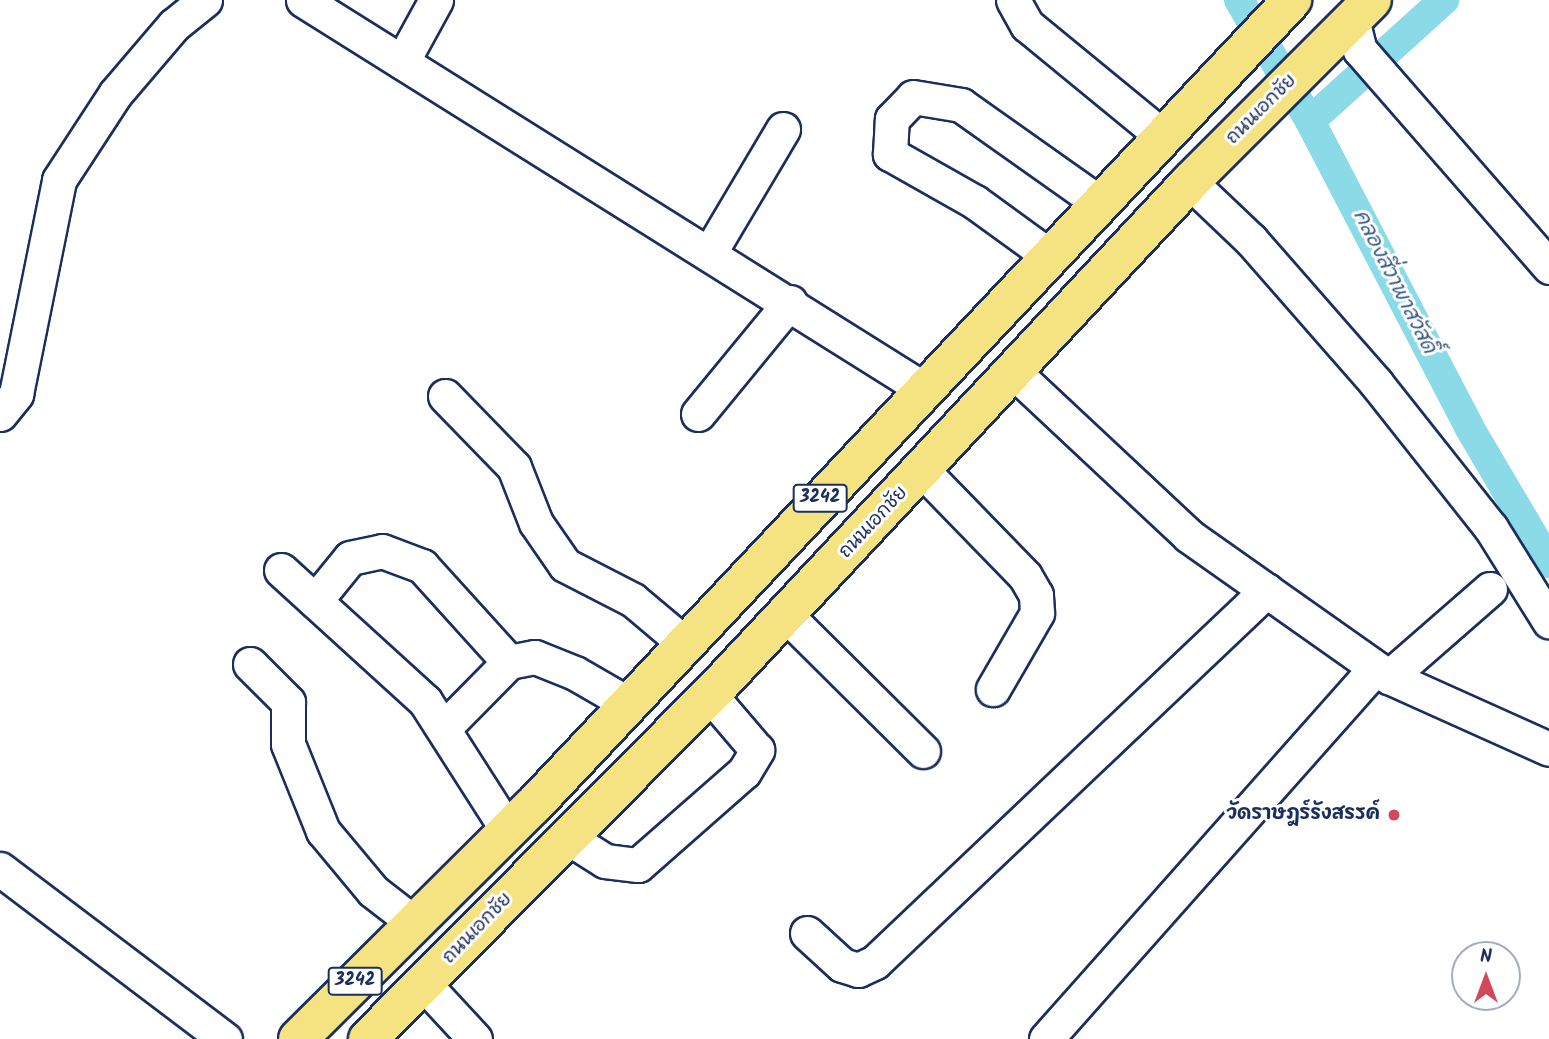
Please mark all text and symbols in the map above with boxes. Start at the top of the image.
street label: ถนนเอกชัย [1222,70,1302,150]
water label: คลองสี่วาพาสวัสดิ์ [1347,206,1441,358]
street label: ถนนเอกชัย [835,482,913,564]
road number: 3242 [792,484,848,512]
place label: วัดราษฎร์รังสรรค์ [1227,804,1380,826]
marker: วัดราษฎร์รังสรรค์ [1386,807,1402,823]
street label: ถนนเอกชัย [438,889,518,969]
north arrow [1451,941,1521,1011]
text: N [1480,942,1492,972]
road number: 3242 [327,966,383,996]

